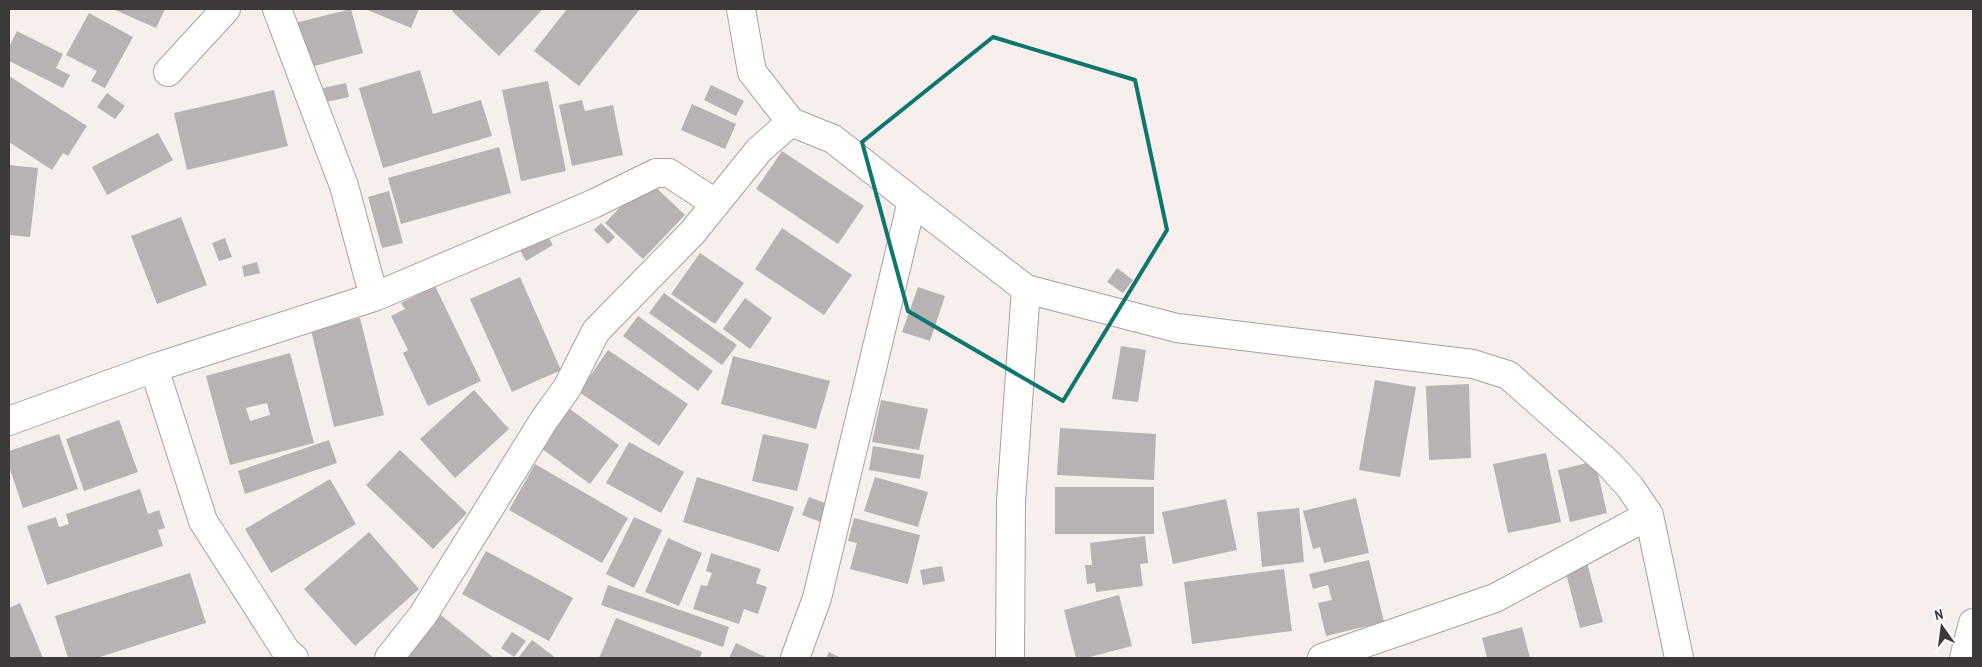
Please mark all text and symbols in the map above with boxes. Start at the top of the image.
north arrow [1917,602,1967,652]
text: N [1933,605,1945,624]

